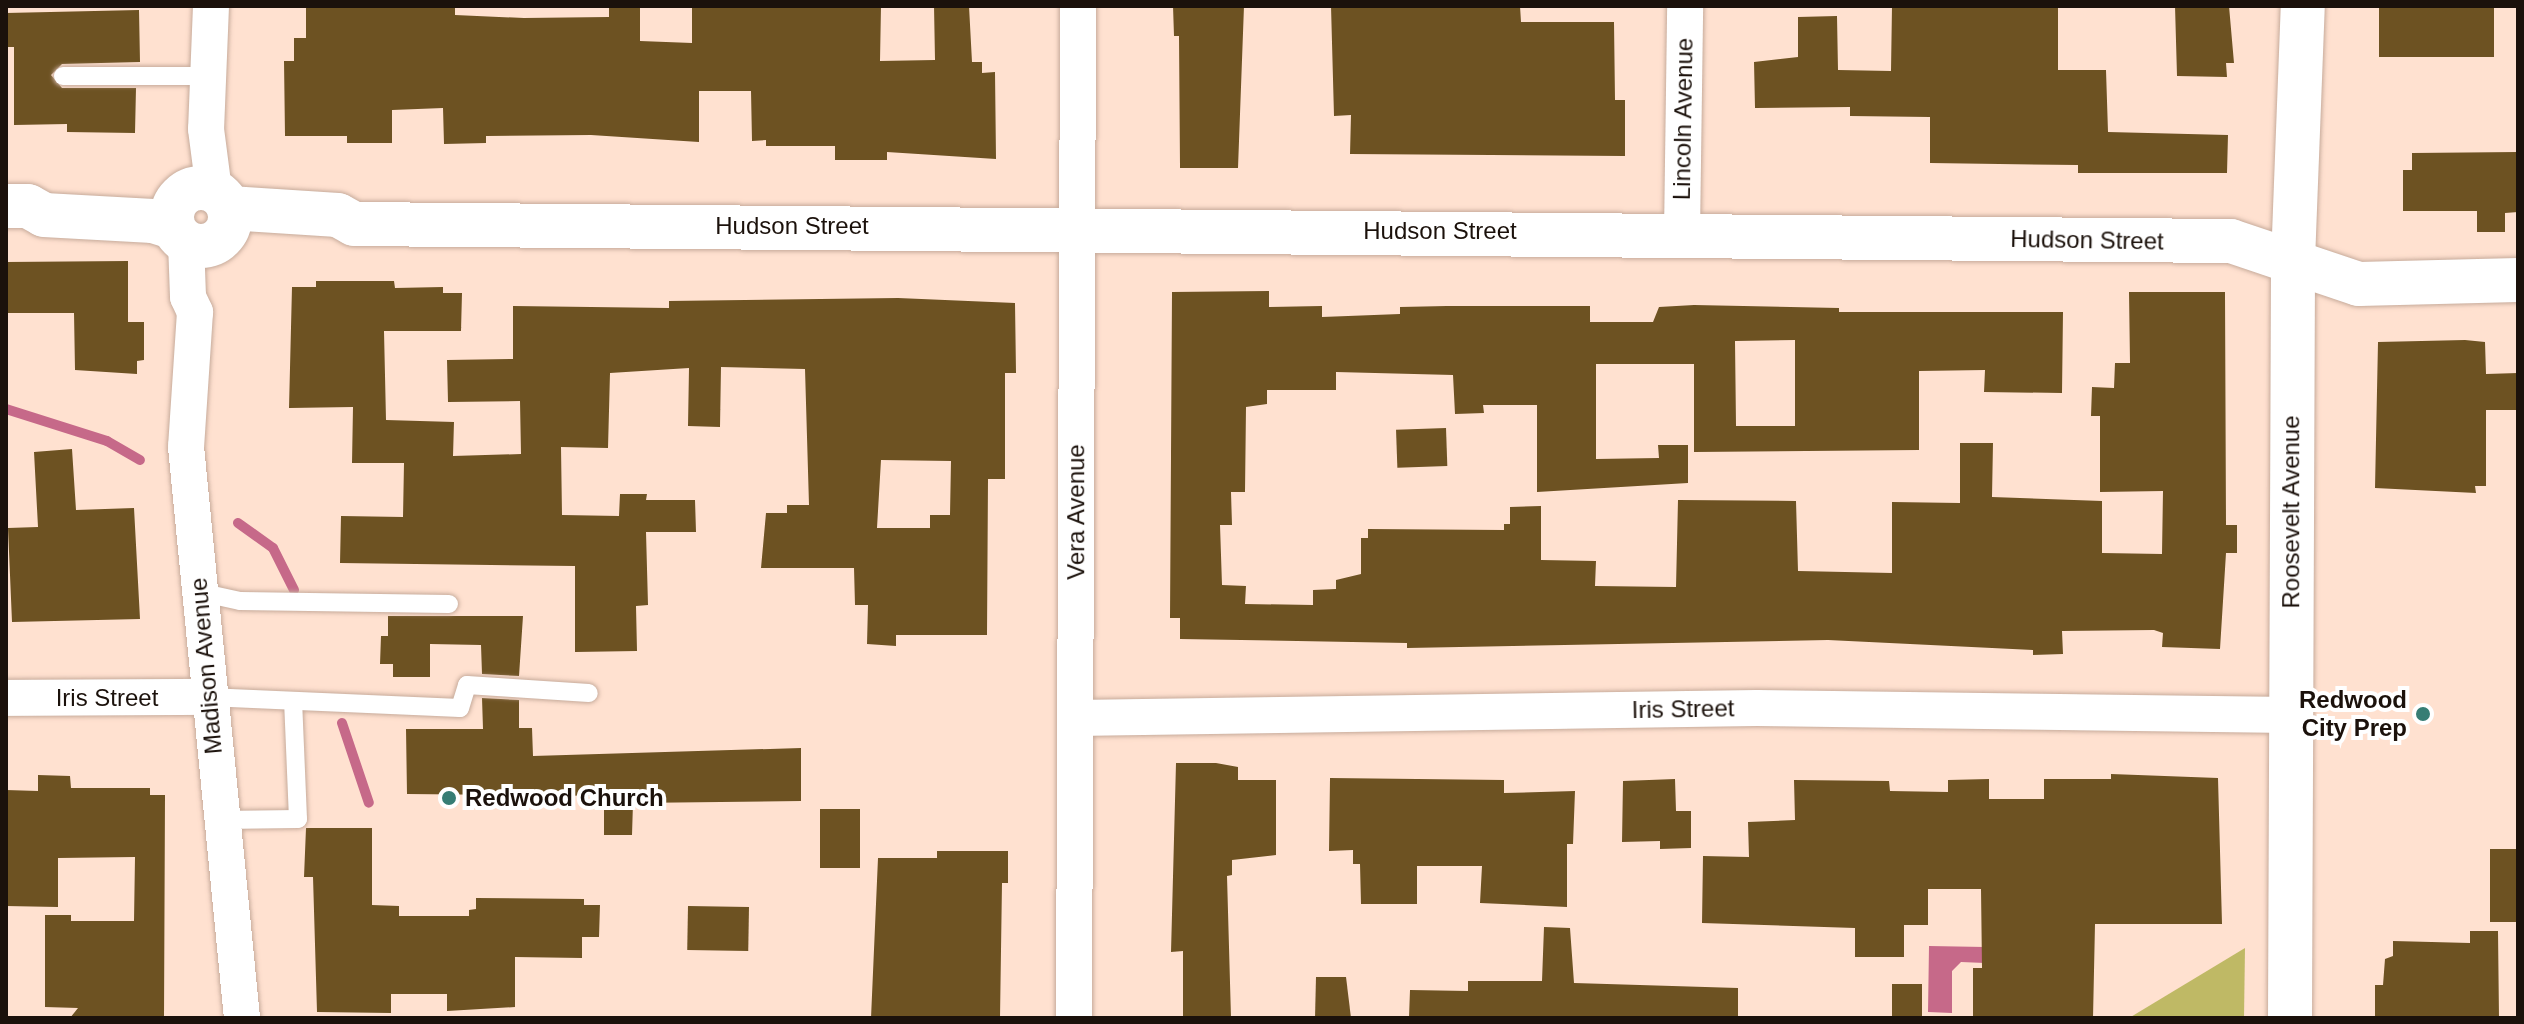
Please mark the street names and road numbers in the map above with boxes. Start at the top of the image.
street label: Lincoln Avenue [1667,37,1699,201]
street label: Hudson Street [715,212,869,240]
street label: Hudson Street [1363,217,1517,245]
street label: Hudson Street [2010,224,2164,256]
street label: Roosevelt Avenue [2277,415,2305,609]
street label: Vera Avenue [1062,443,1090,581]
street label: Madison Avenue [184,576,228,756]
street label: Iris Street [56,684,158,712]
street label: Iris Street [1631,694,1735,724]

